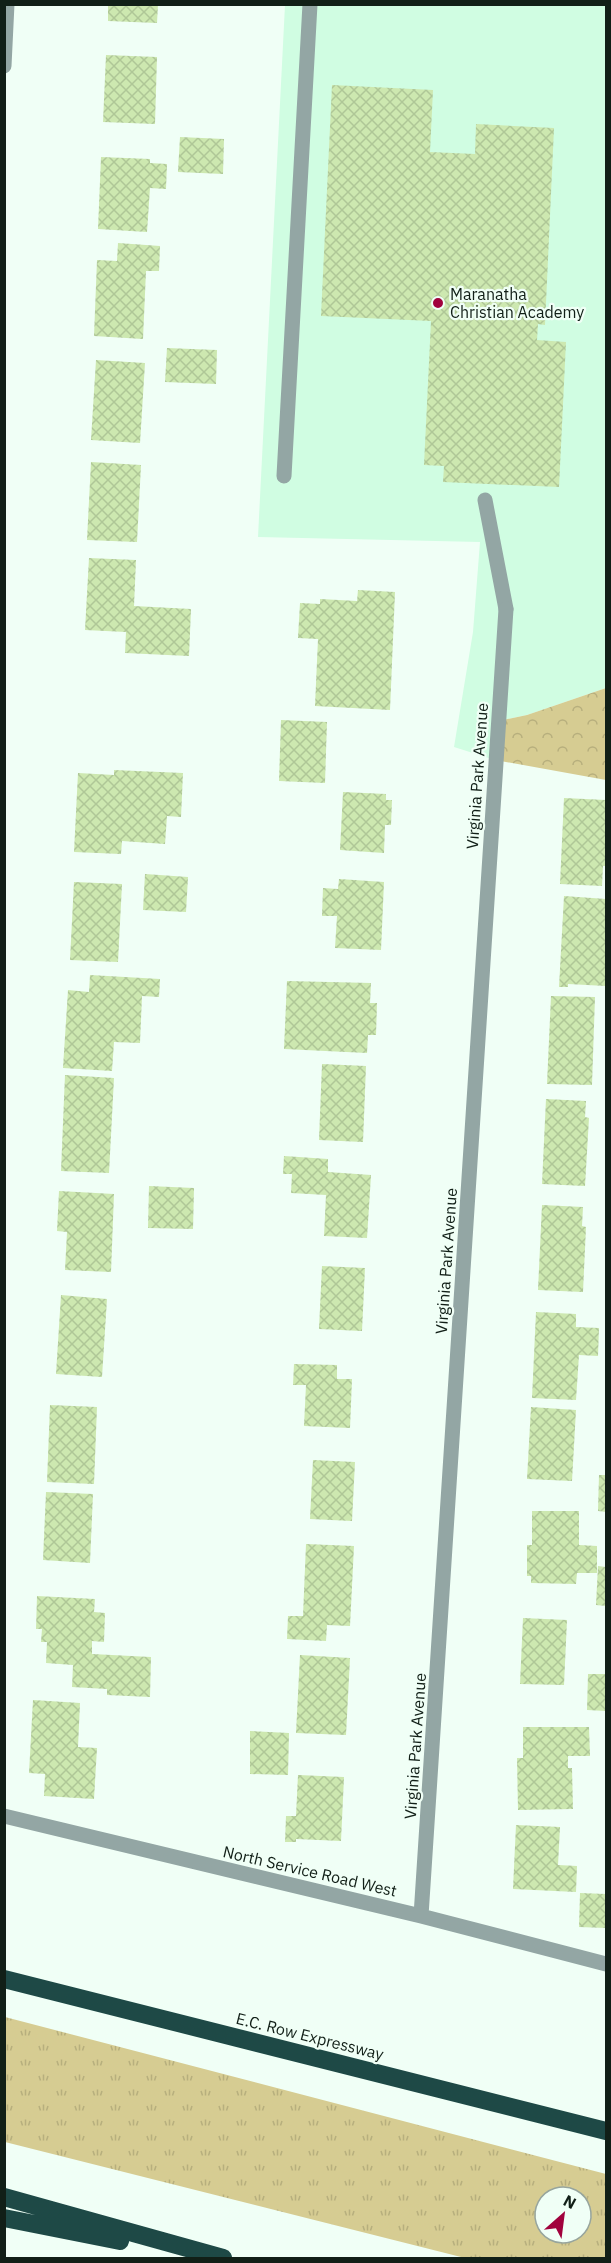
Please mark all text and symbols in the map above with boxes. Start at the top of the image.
place label: Maranatha Christian Academy [450,284,584,322]
marker: Maranatha Christian Academy [431,296,445,310]
street label: Virginia Park Avenue [462,702,492,850]
street label: Virginia Park Avenue [431,1187,461,1335]
street label: Virginia Park Avenue [400,1672,430,1820]
street label: North Service Road West [221,1841,399,1901]
street label: E.C. Row Expressway [234,2008,386,2064]
north arrow [533,2185,593,2245]
text: N [560,2190,580,2213]

